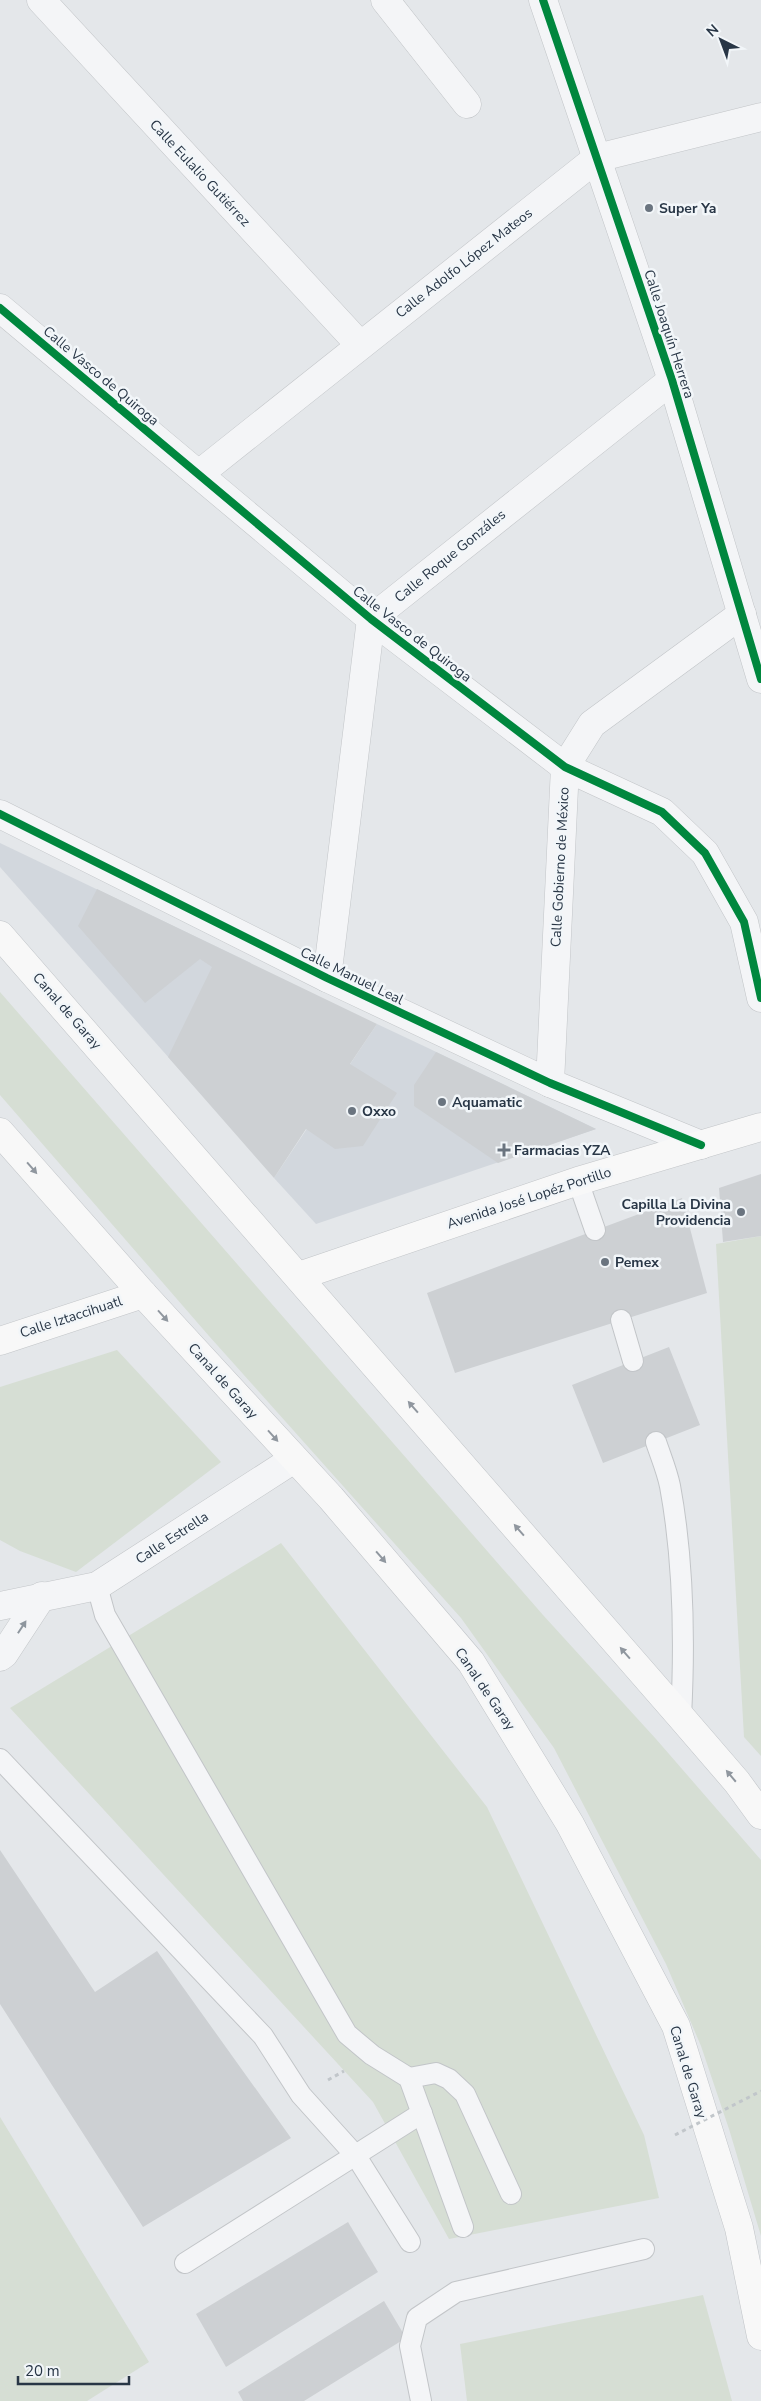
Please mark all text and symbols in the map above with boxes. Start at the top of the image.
north arrow [696,15,746,65]
text: N [702,20,723,41]
street label: Calle Eulalio Gutiérrez [145,115,255,231]
place label: Super Ya [659,199,716,218]
marker: Super Ya [643,202,655,214]
street label: Calle Adolfo López Mateos [392,203,537,323]
street label: Calle Joaquín Herrera [639,267,699,401]
street label: Calle Vasco de Quiroga [39,322,163,430]
street label: Calle Roque Gonzáles [390,505,510,607]
street label: Calle Vasco de Quiroga [349,582,475,686]
street label: Calle Gobierno de México [546,786,574,948]
street label: Calle Manuel Leal [297,943,408,1010]
street label: Canal de Garay [28,969,106,1054]
place label: Aquamatic [452,1093,522,1112]
marker: Aquamatic [436,1096,448,1108]
place label: Oxxo [362,1102,396,1121]
marker: Oxxo [346,1105,358,1117]
place label: Farmacias YZA [514,1141,611,1160]
marker: Farmacias YZA [498,1144,510,1156]
one-way arrow [26,1162,38,1174]
street label: Avenida José Lopéz Portillo [444,1162,614,1234]
place label: Capilla La Divina Providencia [621,1195,731,1230]
marker: Capilla La Divina Providencia [735,1206,747,1218]
place label: Pemex [615,1253,659,1272]
marker: Pemex [599,1256,611,1268]
street label: Calle Iztaccihuatl [17,1291,125,1343]
one-way arrow [157,1310,169,1322]
street label: Canal de Garay [184,1339,263,1424]
one-way arrow [407,1401,418,1414]
one-way arrow [267,1430,279,1442]
street label: Calle Estrella [132,1507,212,1569]
one-way arrow [514,1524,525,1536]
one-way arrow [376,1550,387,1563]
one-way arrow [17,1621,26,1634]
street label: Canal de Garay [450,1644,520,1735]
one-way arrow [620,1646,631,1659]
one-way arrow [726,1770,737,1783]
street label: Canal de Garay [665,2023,711,2121]
scale bar [18,2354,129,2386]
text: 20 m [25,2361,60,2381]

